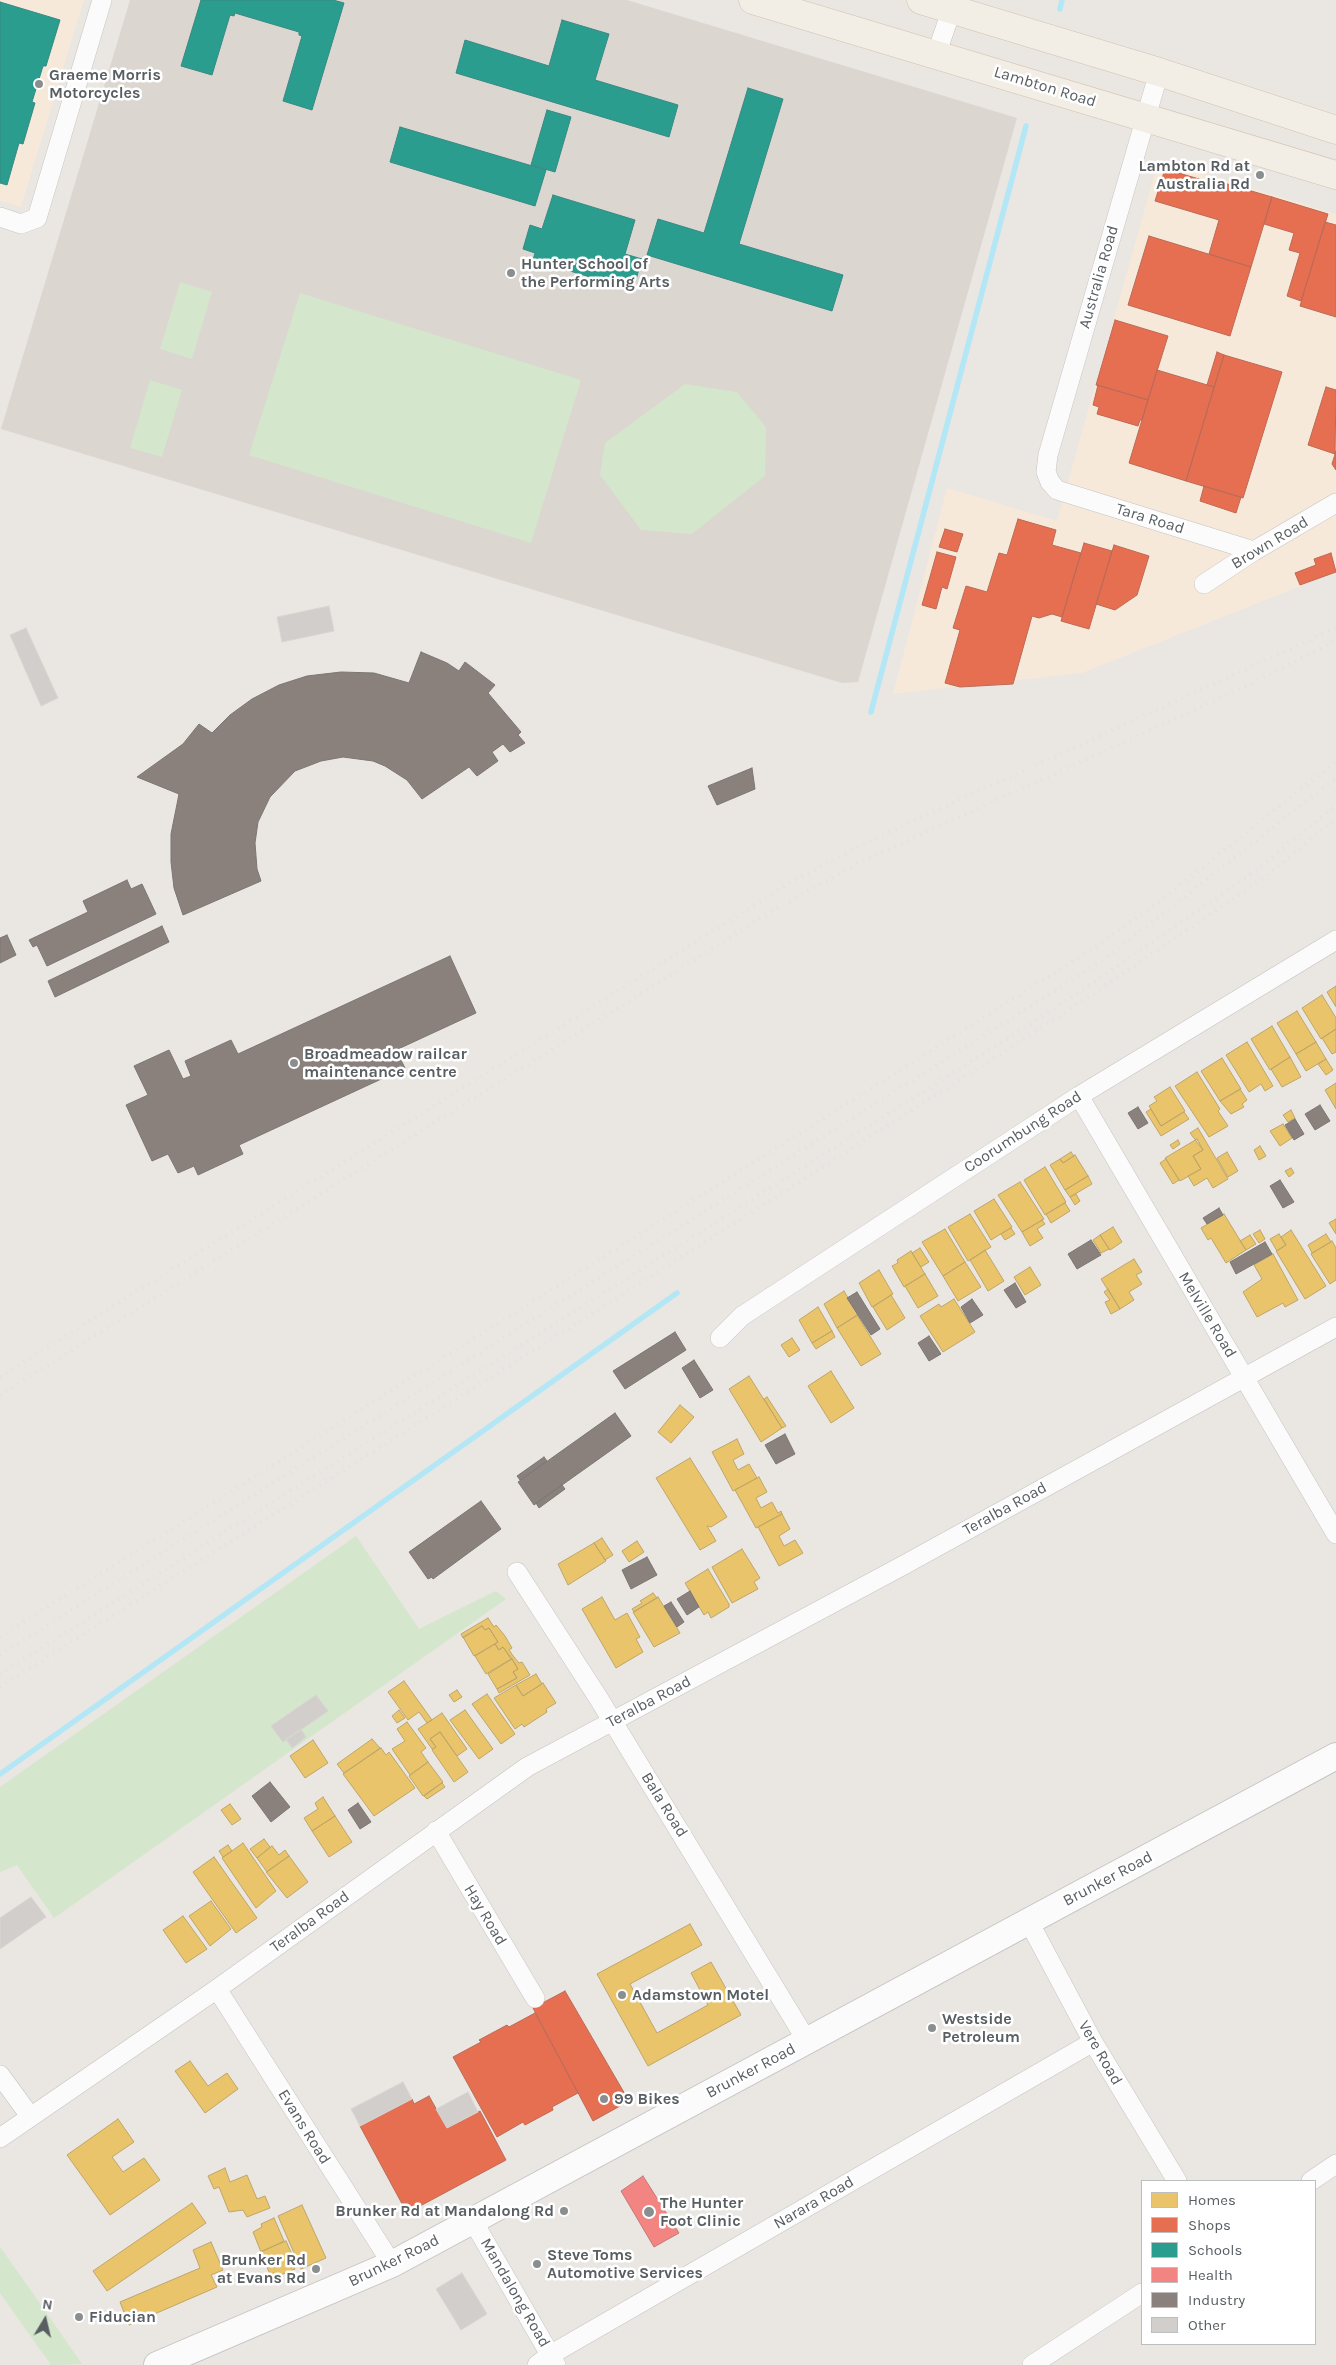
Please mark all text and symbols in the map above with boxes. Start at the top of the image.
street label: Lambton Road [992,62,1098,112]
place label: Graeme Morris Motorcycles [49,65,161,103]
marker: Graeme Morris Motorcycles [33,78,45,90]
place label: Lambton Rd at Australia Rd [1139,156,1250,194]
marker: Lambton Rd at Australia Rd [1254,169,1266,181]
street label: Australia Road [1075,223,1123,331]
place label: Hunter School of the Performing Arts [521,254,670,292]
marker: Hunter School of the Performing Arts [505,267,517,279]
street label: Tara Road [1113,499,1187,539]
street label: Brown Road [1228,513,1312,573]
place label: Broadmeadow railcar maintenance centre [304,1044,467,1082]
marker: Broadmeadow railcar maintenance centre [288,1057,300,1069]
street label: Coorumbung Road [961,1087,1085,1177]
street label: Melville Road [1174,1269,1240,1361]
street label: Teralba Road [960,1478,1050,1540]
street label: Teralba Road [603,1672,695,1732]
street label: Bala Road [637,1769,691,1841]
street label: Brunker Road [1060,1847,1156,1911]
street label: Hay Road [459,1881,511,1949]
street label: Teralba Road [267,1887,353,1957]
place label: Adamstown Motel [632,1985,769,2005]
marker: Adamstown Motel [616,1989,628,2001]
place label: Westside Petroleum [942,2009,1020,2047]
street label: Vere Road [1074,2017,1126,2089]
marker: Westside Petroleum [926,2022,938,2034]
street label: Brunker Road [703,2039,799,2103]
street label: Evans Road [273,2086,335,2168]
place label: 99 Bikes [614,2089,680,2109]
marker: 99 Bikes [598,2093,610,2105]
street label: Narara Road [770,2172,858,2234]
legend [1141,2180,1316,2345]
text: Homes [1188,2191,1236,2209]
place label: The Hunter Foot Clinic [660,2193,743,2231]
place label: Brunker Rd at Mandalong Rd [335,2201,554,2221]
marker: Brunker Rd at Mandalong Rd [558,2205,570,2217]
marker: The Hunter Foot Clinic [642,2205,656,2219]
text: Shops [1188,2216,1231,2234]
street label: Brunker Road [345,2231,443,2291]
street label: Mandalong Road [476,2235,554,2351]
text: Schools [1188,2241,1242,2259]
place label: Steve Toms Automotive Services [547,2245,703,2283]
place label: Brunker Rd at Evans Rd [217,2250,306,2288]
marker: Steve Toms Automotive Services [531,2258,543,2270]
marker: Brunker Rd at Evans Rd [310,2263,322,2275]
text: Health [1188,2266,1233,2284]
text: Industry [1188,2291,1245,2309]
north arrow [20,2295,70,2345]
text: N [41,2296,54,2314]
place label: Fiducian [89,2307,156,2327]
marker: Fiducian [73,2311,85,2323]
text: Other [1188,2316,1226,2334]

